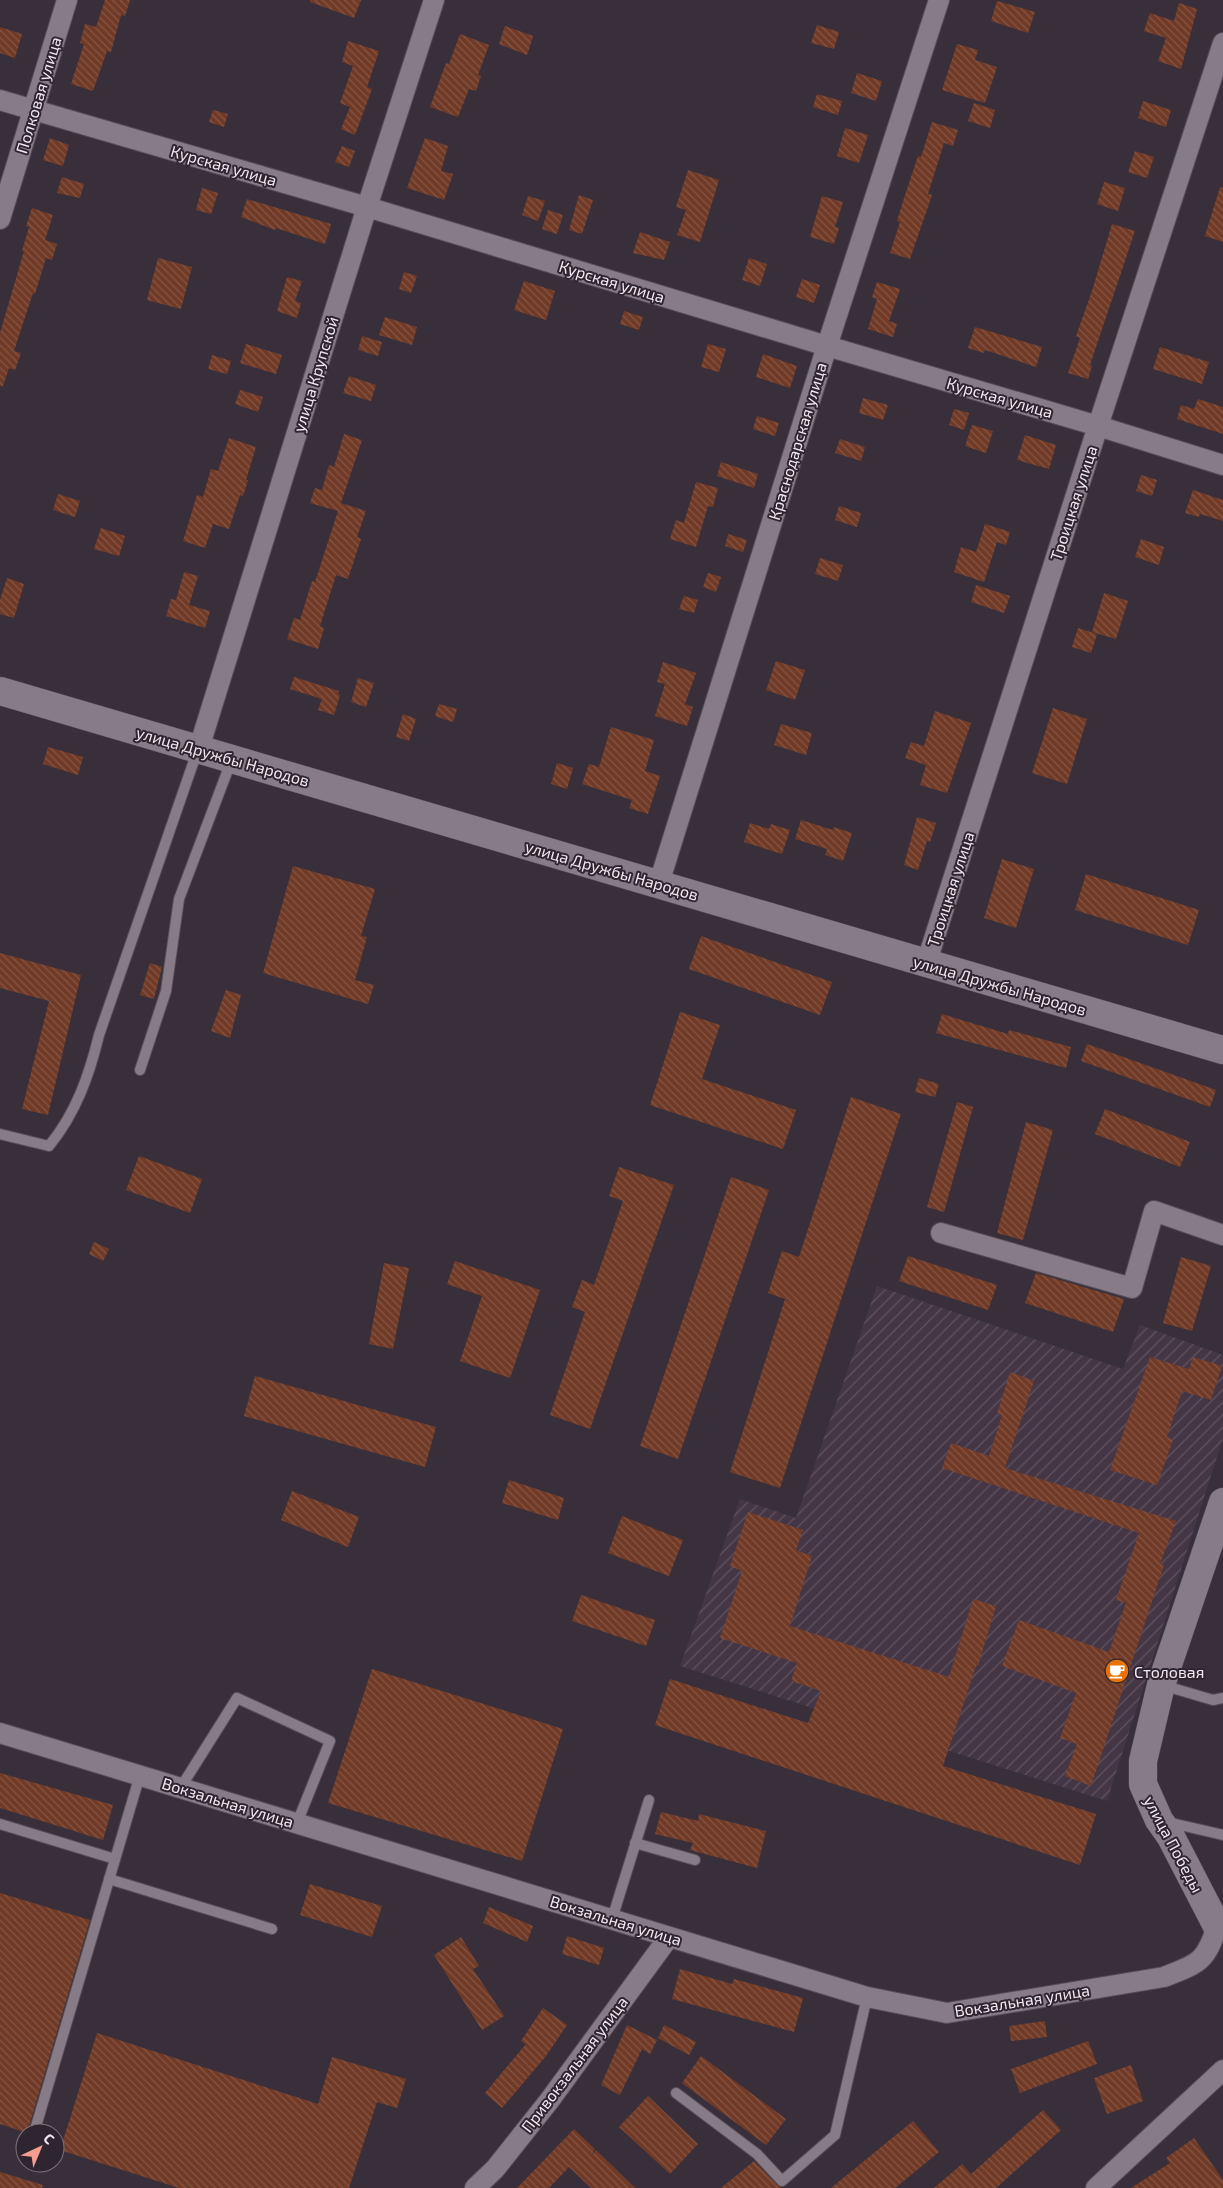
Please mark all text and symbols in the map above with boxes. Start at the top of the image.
street label: Полковая улица [11,34,66,156]
street label: Курская улица [168,141,279,190]
street label: Курская улица [557,256,667,307]
street label: улица Крупской [288,314,343,434]
street label: Краснодарская улица [764,360,831,522]
street label: Курская улица [944,373,1055,422]
street label: Троицкая улица [1045,443,1101,563]
street label: улица Дружбы Народов [134,722,312,791]
street label: Троицкая улица [922,829,978,949]
street label: улица Дружбы Народов [523,836,701,905]
street label: улица Дружбы Народов [911,951,1089,1020]
cafe icon: Столовая [1104,1658,1130,1684]
place label: Столовая [1134,1662,1204,1681]
street label: Вокзальная улица [160,1773,296,1832]
street label: улица Победы [1140,1792,1207,1896]
street label: Вокзальная улица [548,1891,684,1950]
street label: Вокзальная улица [953,1980,1091,2021]
street label: Привокзальная улица [517,1992,632,2136]
north arrow [15,2123,65,2173]
text: С [41,2129,58,2147]

